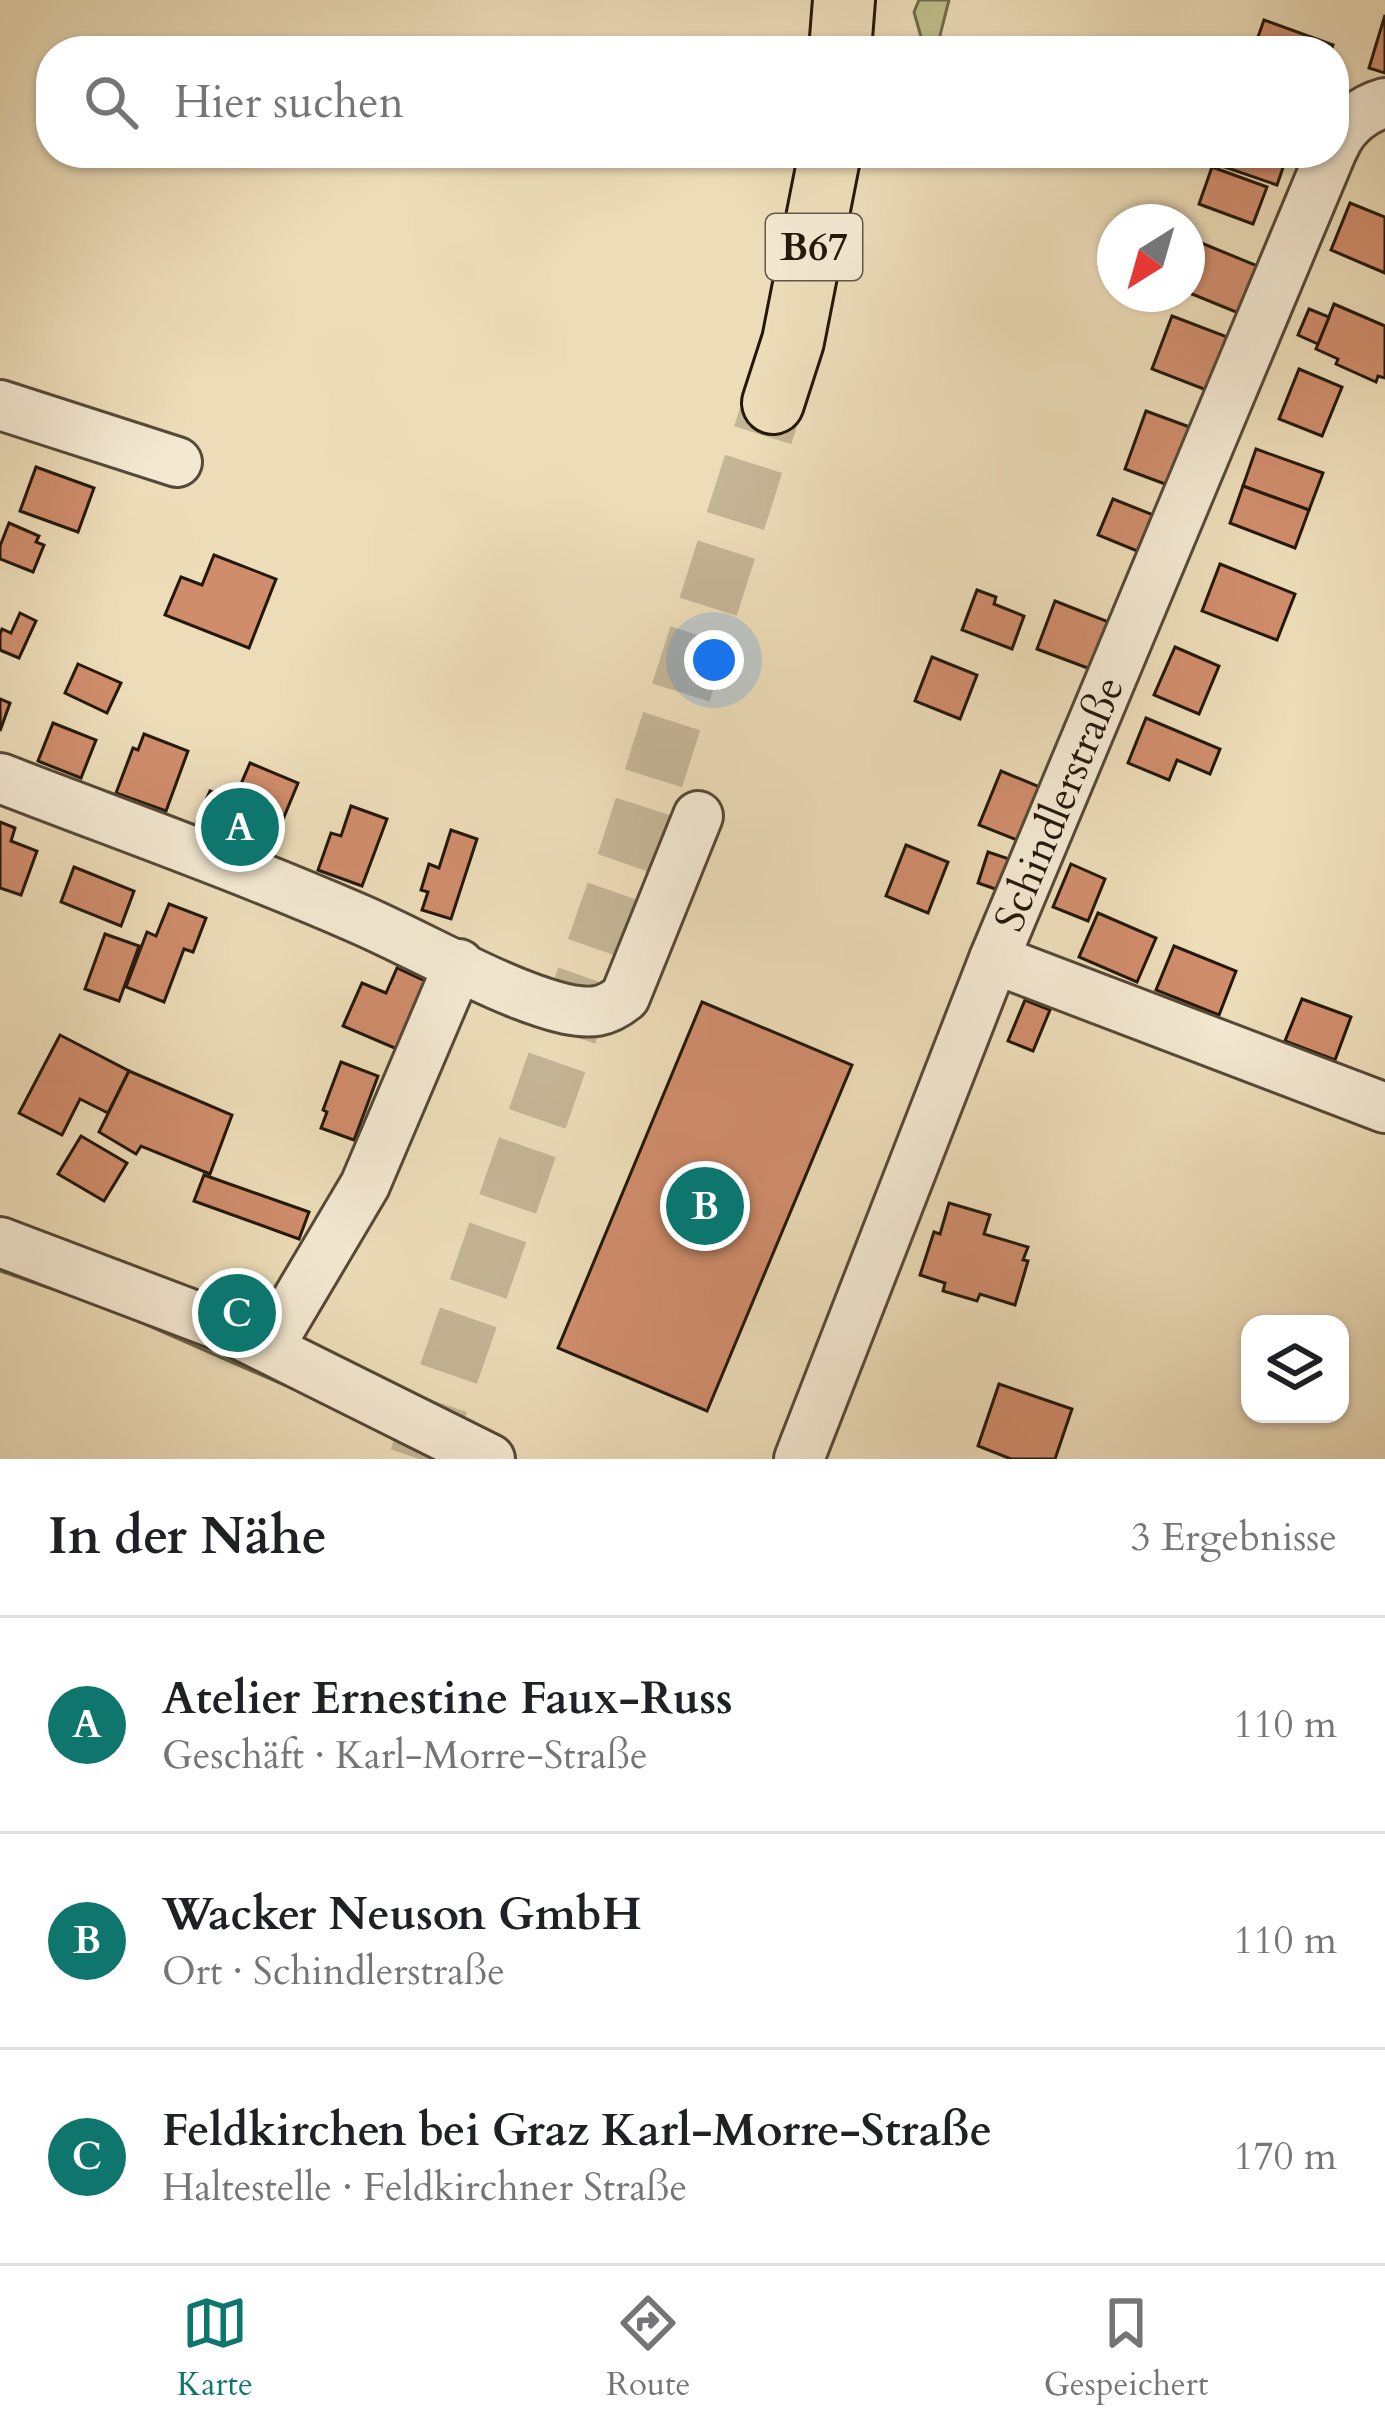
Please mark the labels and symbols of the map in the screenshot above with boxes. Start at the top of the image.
north arrow [1097,204,1205,312]
road number: B67 [766,214,862,280]
your location [684,630,744,690]
street label: Schindlerstraße [980,668,1138,940]
pin: A [201,782,279,872]
pin: B [666,1161,744,1251]
pin: C [198,1268,276,1358]

